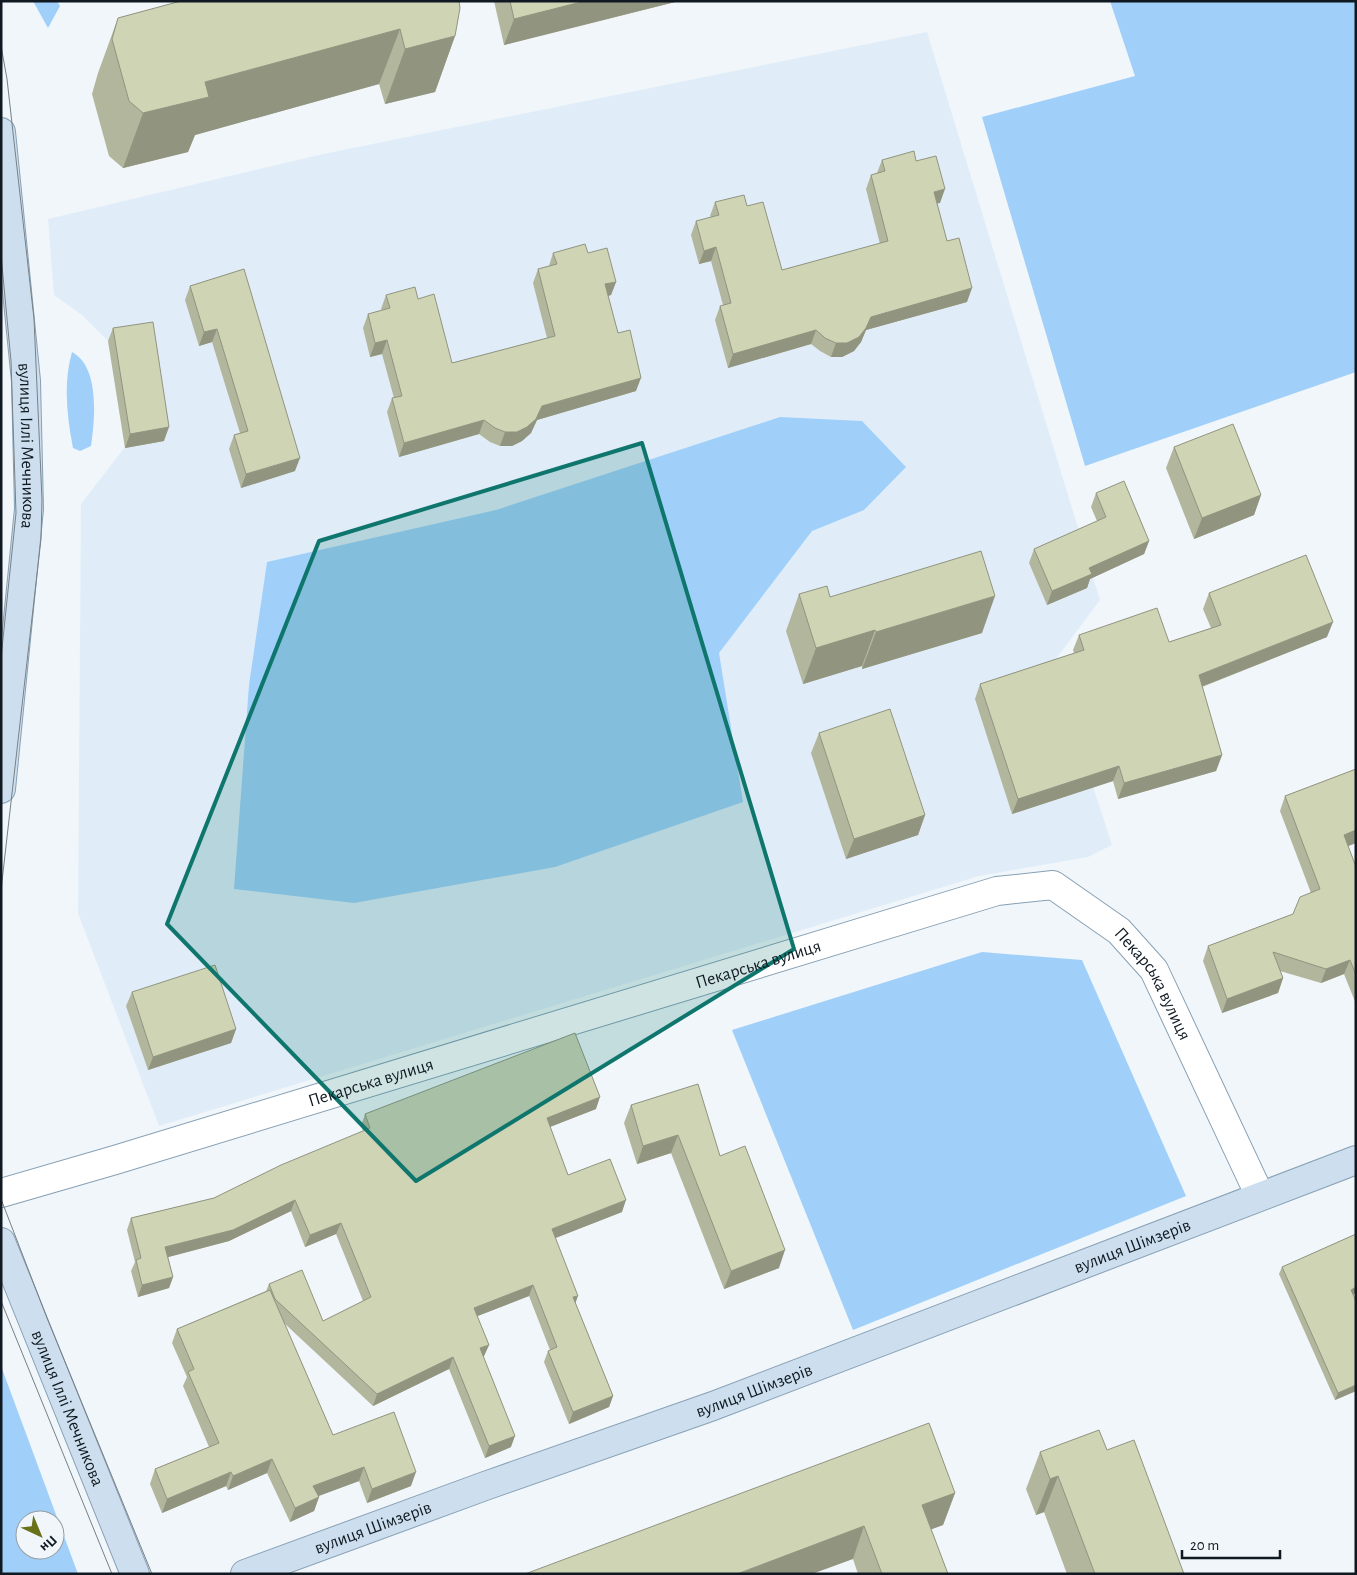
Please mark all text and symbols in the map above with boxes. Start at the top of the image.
street label: вулиця Іллі Мечникова [14,362,37,530]
street label: Пекарська вулиця [1110,924,1194,1043]
street label: Пекарська вулиця [694,937,823,992]
street label: Пекарська вулиця [306,1055,436,1111]
street label: вулиця Шімзерів [1072,1216,1193,1277]
street label: вулиця Іллі Мечникова [28,1328,107,1489]
street label: вулиця Шімзерів [694,1361,815,1421]
street label: вулиця Шімзерів [312,1498,434,1558]
north arrow [15,1510,65,1560]
scale bar [1182,1528,1280,1560]
text: Пн [37,1533,59,1555]
text: 20 m [1190,1538,1219,1553]

